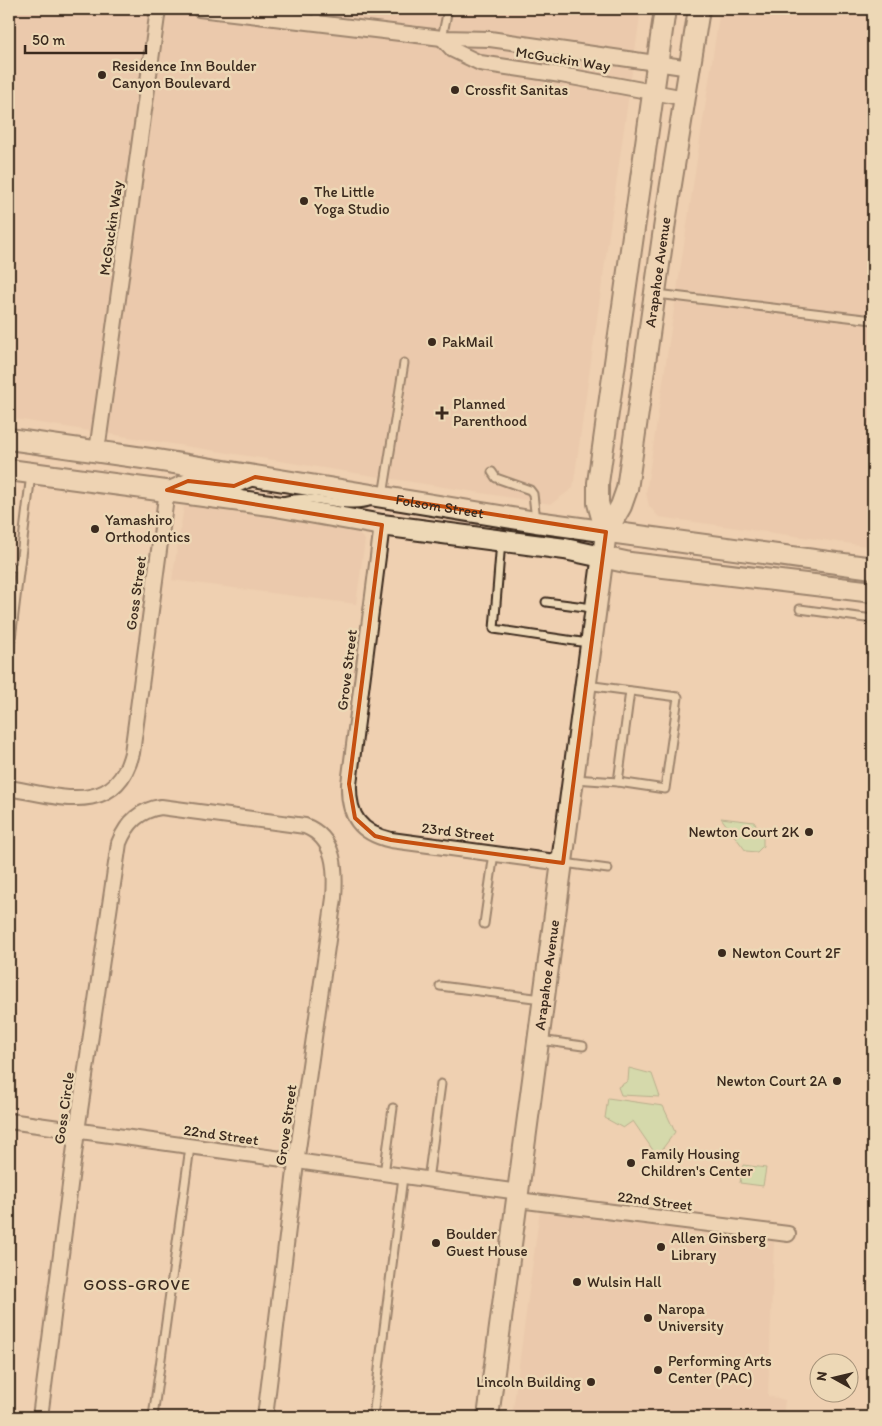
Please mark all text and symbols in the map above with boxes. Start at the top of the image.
scale bar [25,22,146,54]
text: 50 m [32,31,65,49]
street label: McGuckin Way [514,43,612,75]
place label: Residence Inn Boulder Canyon Boulevard [112,57,256,92]
marker: Residence Inn Boulder Canyon Boulevard [96,69,108,81]
place label: Crossfit Sanitas [465,81,569,99]
marker: Crossfit Sanitas [449,84,461,96]
street label: McGuckin Way [95,180,127,276]
place label: The Little Yoga Studio [314,183,390,218]
marker: The Little Yoga Studio [298,195,310,207]
street label: Arapahoe Avenue [641,216,675,328]
place label: PakMail [442,333,494,351]
marker: PakMail [426,336,438,348]
place label: Planned Parenthood [453,395,527,430]
marker: Planned Parenthood [435,406,449,420]
street label: Folsom Street [394,490,486,522]
place label: Yamashiro Orthodontics [105,511,190,546]
marker: Yamashiro Orthodontics [89,523,101,535]
street label: Goss Street [122,554,150,631]
street label: Grove Street [333,628,361,712]
street label: 23rd Street [421,819,496,845]
place label: Newton Court 2K [688,823,799,841]
marker: Newton Court 2K [803,826,815,838]
street label: Arapahoe Avenue [531,919,563,1031]
place label: Newton Court 2F [732,944,841,962]
marker: Newton Court 2F [716,947,728,959]
street label: Goss Circle [50,1071,78,1145]
place label: Newton Court 2A [716,1072,827,1090]
marker: Newton Court 2A [831,1075,843,1087]
street label: Grove Street [271,1083,301,1167]
street label: 22nd Street [182,1121,260,1149]
place label: Family Housing Children's Center [641,1145,753,1180]
marker: Family Housing Children's Center [625,1157,637,1169]
street label: 22nd Street [616,1187,694,1215]
place label: Boulder Guest House [446,1225,528,1260]
place label: Allen Ginsberg Library [671,1229,766,1264]
marker: Boulder Guest House [430,1237,442,1249]
marker: Allen Ginsberg Library [655,1241,667,1253]
place label: Wulsin Hall [587,1273,662,1291]
district label: GOSS-GROVE [83,1275,191,1294]
marker: Wulsin Hall [571,1276,583,1288]
place label: Naropa University [658,1300,723,1335]
marker: Naropa University [642,1312,654,1324]
place label: Performing Arts Center (PAC) [668,1352,772,1387]
north arrow [810,1354,860,1404]
marker: Performing Arts Center (PAC) [652,1364,664,1376]
text: N [813,1370,831,1382]
place label: Lincoln Building [476,1373,581,1391]
marker: Lincoln Building [585,1376,597,1388]

